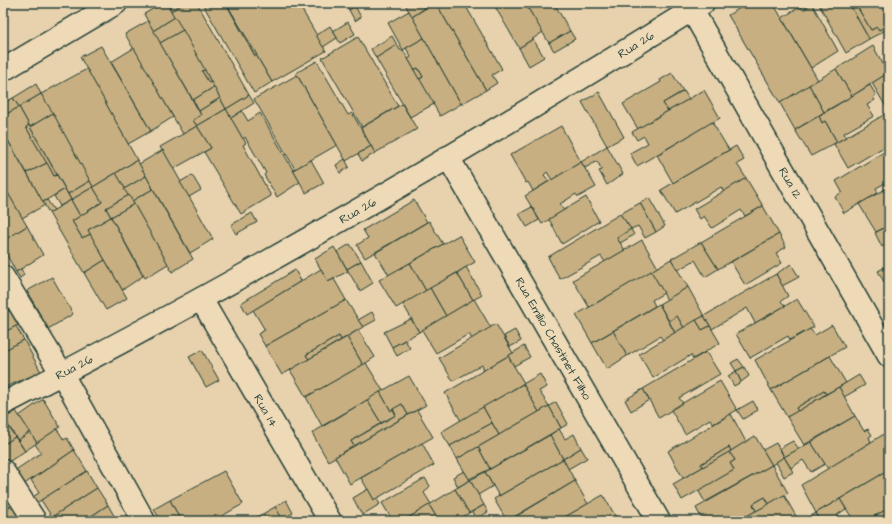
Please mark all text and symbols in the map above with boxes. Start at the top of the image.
street label: Rua 26 [615,27,658,63]
street label: Rua 12 [774,164,806,202]
street label: Rua 26 [336,194,380,228]
street label: Rua Emílio Chastinet Filho [511,274,595,404]
street label: Rua 26 [53,351,96,384]
street label: Rua 14 [249,391,282,430]

